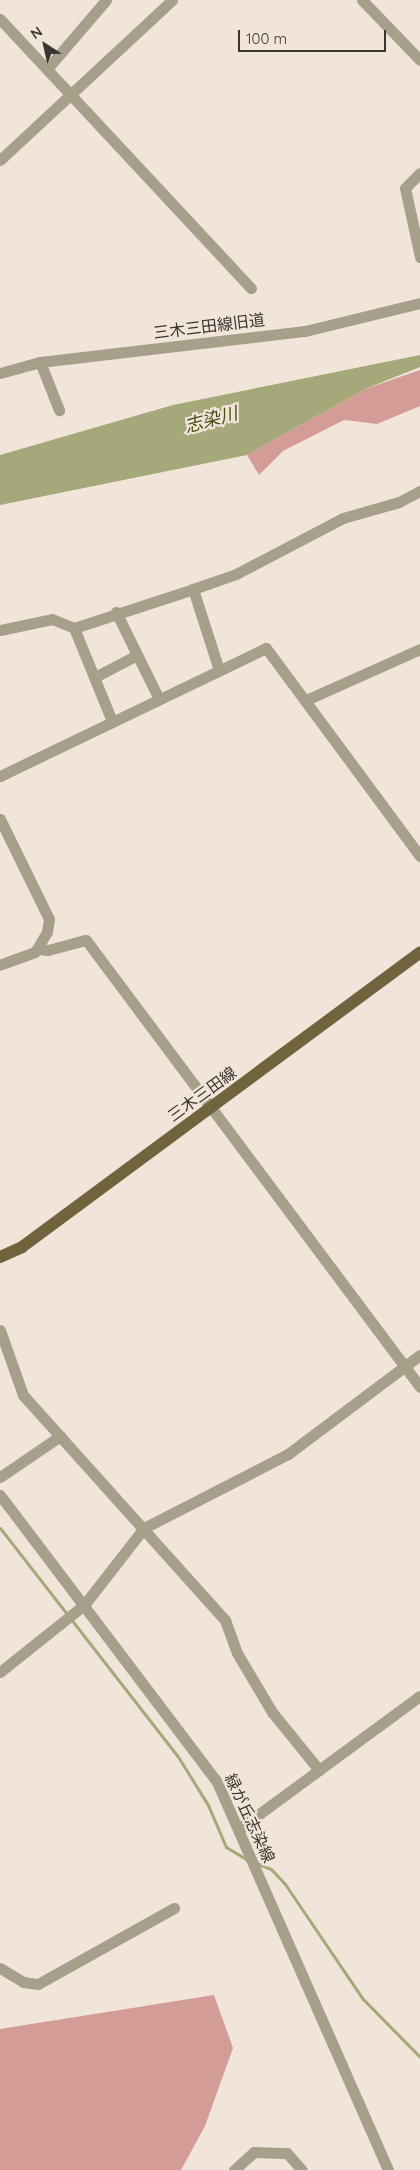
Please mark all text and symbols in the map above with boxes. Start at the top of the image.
north arrow [20,20,70,70]
scale bar [240,20,388,52]
text: N [27,22,46,43]
text: 100 m [246,29,287,48]
street label: 三木三田線旧道 [152,310,266,342]
water label: 志染川 [182,403,240,437]
street label: 三木三田線 [164,1063,240,1125]
street label: 緑が丘志染線 [221,1770,279,1866]

